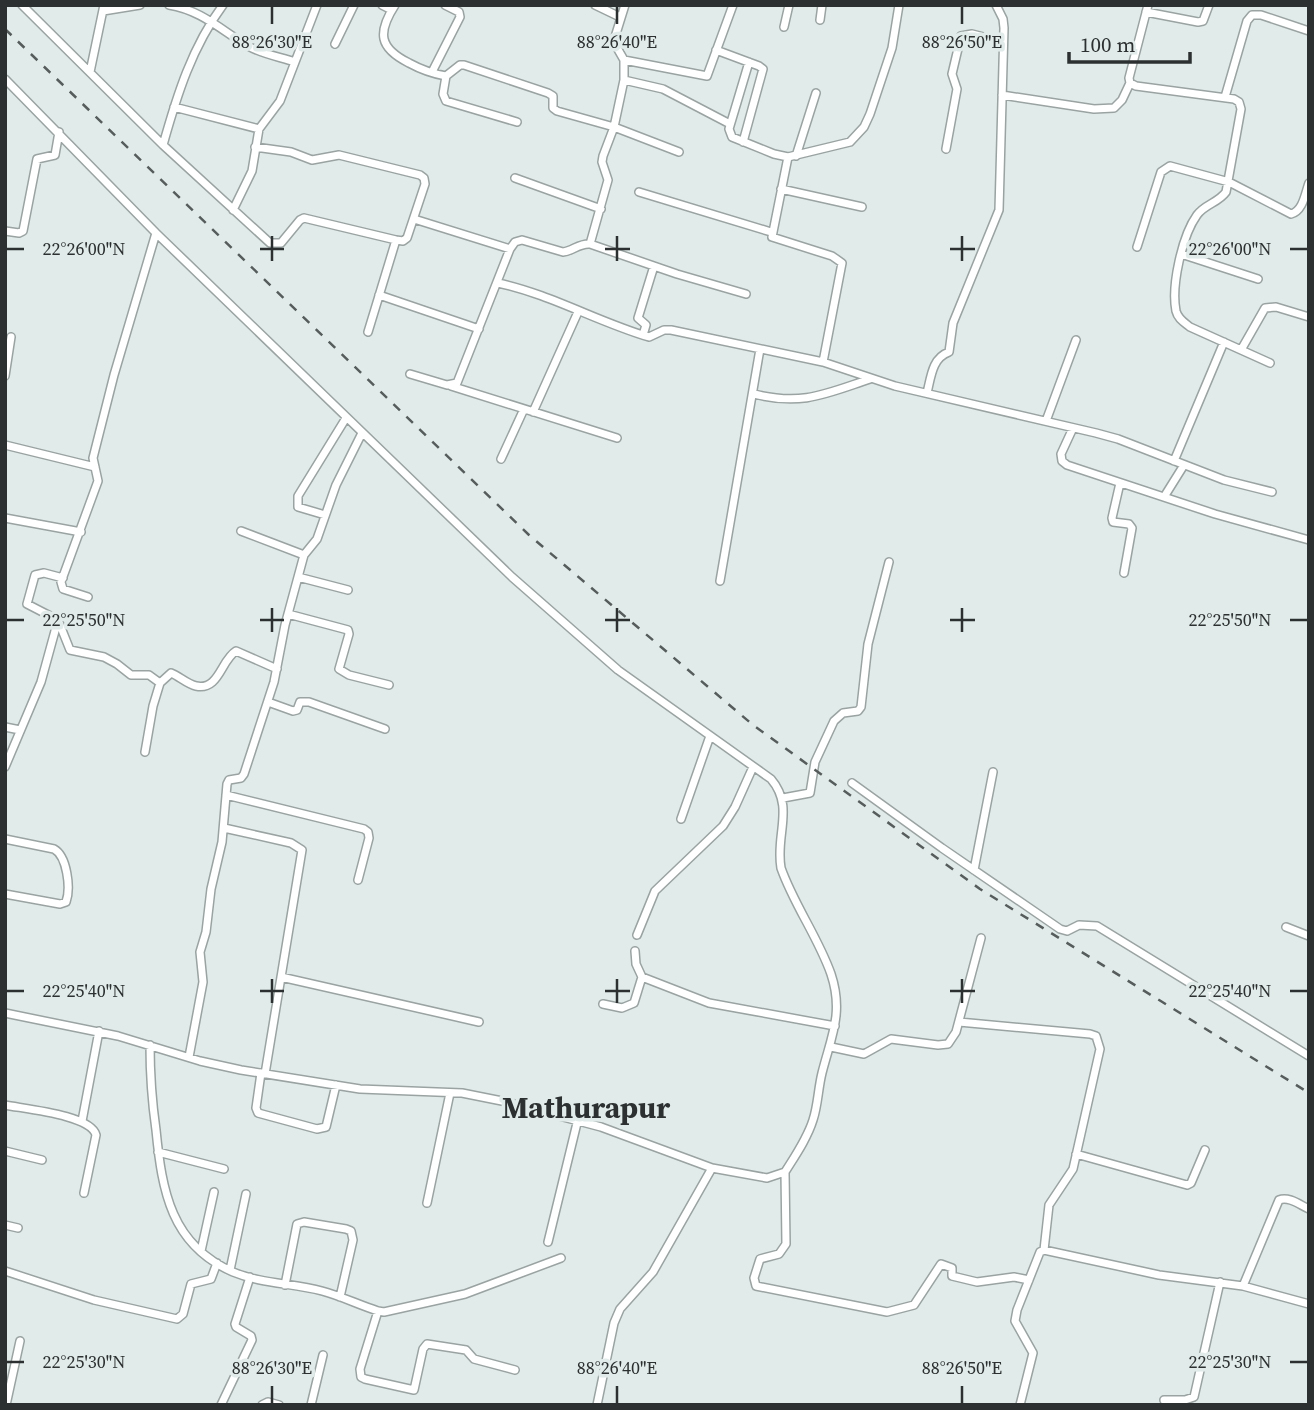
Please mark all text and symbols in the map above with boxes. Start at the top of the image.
scale bar [1069,21,1190,65]
text: 88°26'30"E [232,29,312,54]
text: 88°26'40"E [577,29,657,54]
text: 88°26'50"E [922,29,1002,54]
text: 100 m [1080,30,1135,59]
text: 22°26'00"N [43,236,125,261]
text: 22°26'00"N [1189,236,1271,261]
text: 22°25'50"N [43,607,125,632]
text: 22°25'50"N [1189,607,1271,632]
text: 22°25'40"N [43,978,125,1003]
text: 22°25'40"N [1189,978,1271,1003]
district label: Mathurapur [502,1087,670,1128]
text: 22°25'30"N [43,1349,125,1374]
text: 22°25'30"N [1189,1349,1271,1374]
text: 88°26'30"E [232,1355,312,1380]
text: 88°26'40"E [577,1355,657,1380]
text: 88°26'50"E [922,1355,1002,1380]

